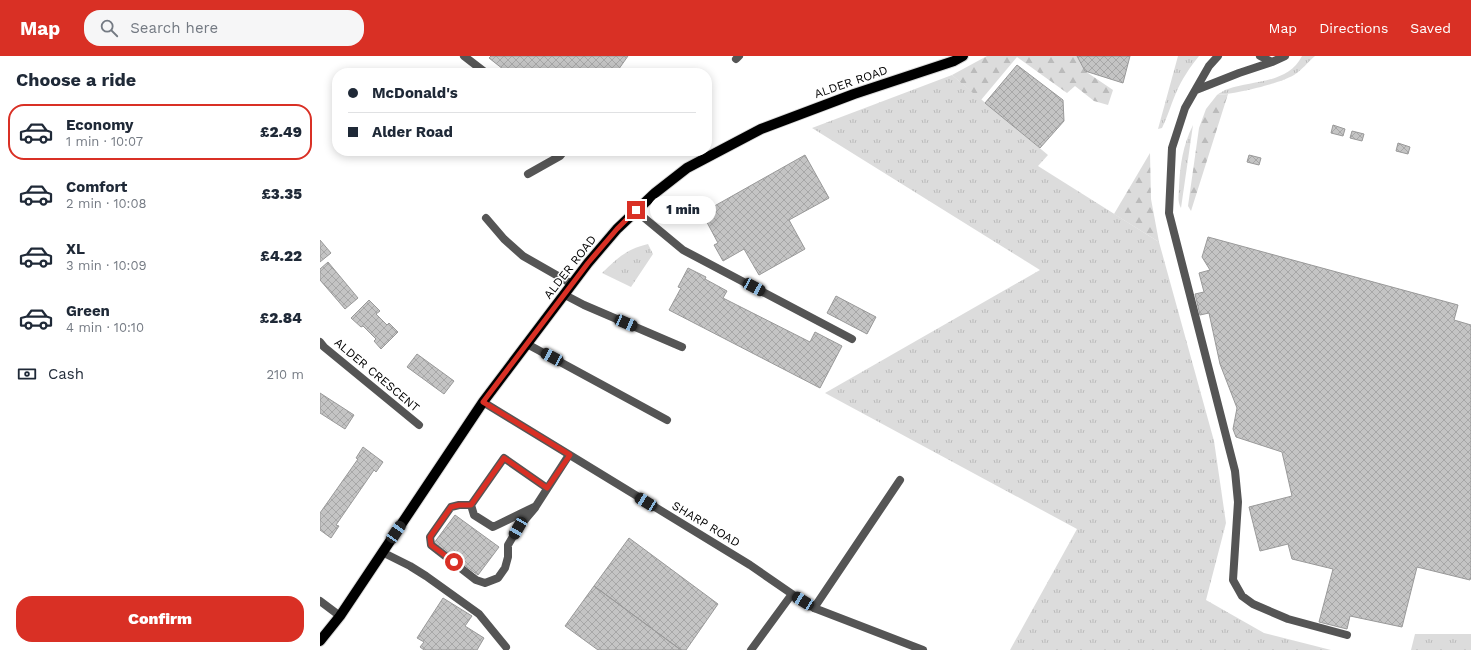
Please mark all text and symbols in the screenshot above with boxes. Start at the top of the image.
search box [84,10,364,46]
text: Map [20,17,60,40]
icon: search [98,17,120,39]
text: Search here [130,19,218,37]
text: Map [1269,20,1297,36]
text: Directions [1319,20,1388,36]
text: Saved [1410,20,1451,36]
street label: ALDER ROAD [812,63,890,101]
text: Choose a ride [16,69,136,90]
text: McDonald's [372,84,458,102]
icon: car [18,114,54,150]
text: Economy [66,116,133,134]
text: £2.49 [260,123,302,141]
text: Alder Road [372,123,453,141]
text: 1 min · 10:07 [66,134,143,149]
icon: car [18,176,54,212]
text: Comfort [66,178,127,196]
text: £3.35 [262,185,302,203]
text: 2 min · 10:08 [66,196,147,211]
callout: 1 min [650,196,716,224]
route end [627,201,645,219]
text: 1 min [666,202,700,217]
street label: ALDER ROAD [541,232,599,302]
icon: car [18,238,54,274]
text: XL [66,240,85,258]
text: £4.22 [260,247,302,265]
text: 3 min · 10:09 [66,258,147,273]
car [741,276,767,298]
icon: car [18,300,54,336]
text: Green [66,302,110,320]
text: £2.84 [260,309,302,327]
car [613,313,639,333]
text: 4 min · 10:10 [66,320,144,335]
street label: ALDER CRESCENT [332,335,422,415]
car [539,346,565,368]
icon: cash [16,363,38,385]
text: Cash [48,365,84,383]
text: 210 m [266,367,304,382]
car [633,491,659,513]
street label: SHARP ROAD [670,498,742,550]
car [507,515,529,541]
car [384,519,408,545]
route start [445,553,463,571]
car [790,590,816,612]
button: Confirm [16,596,304,642]

